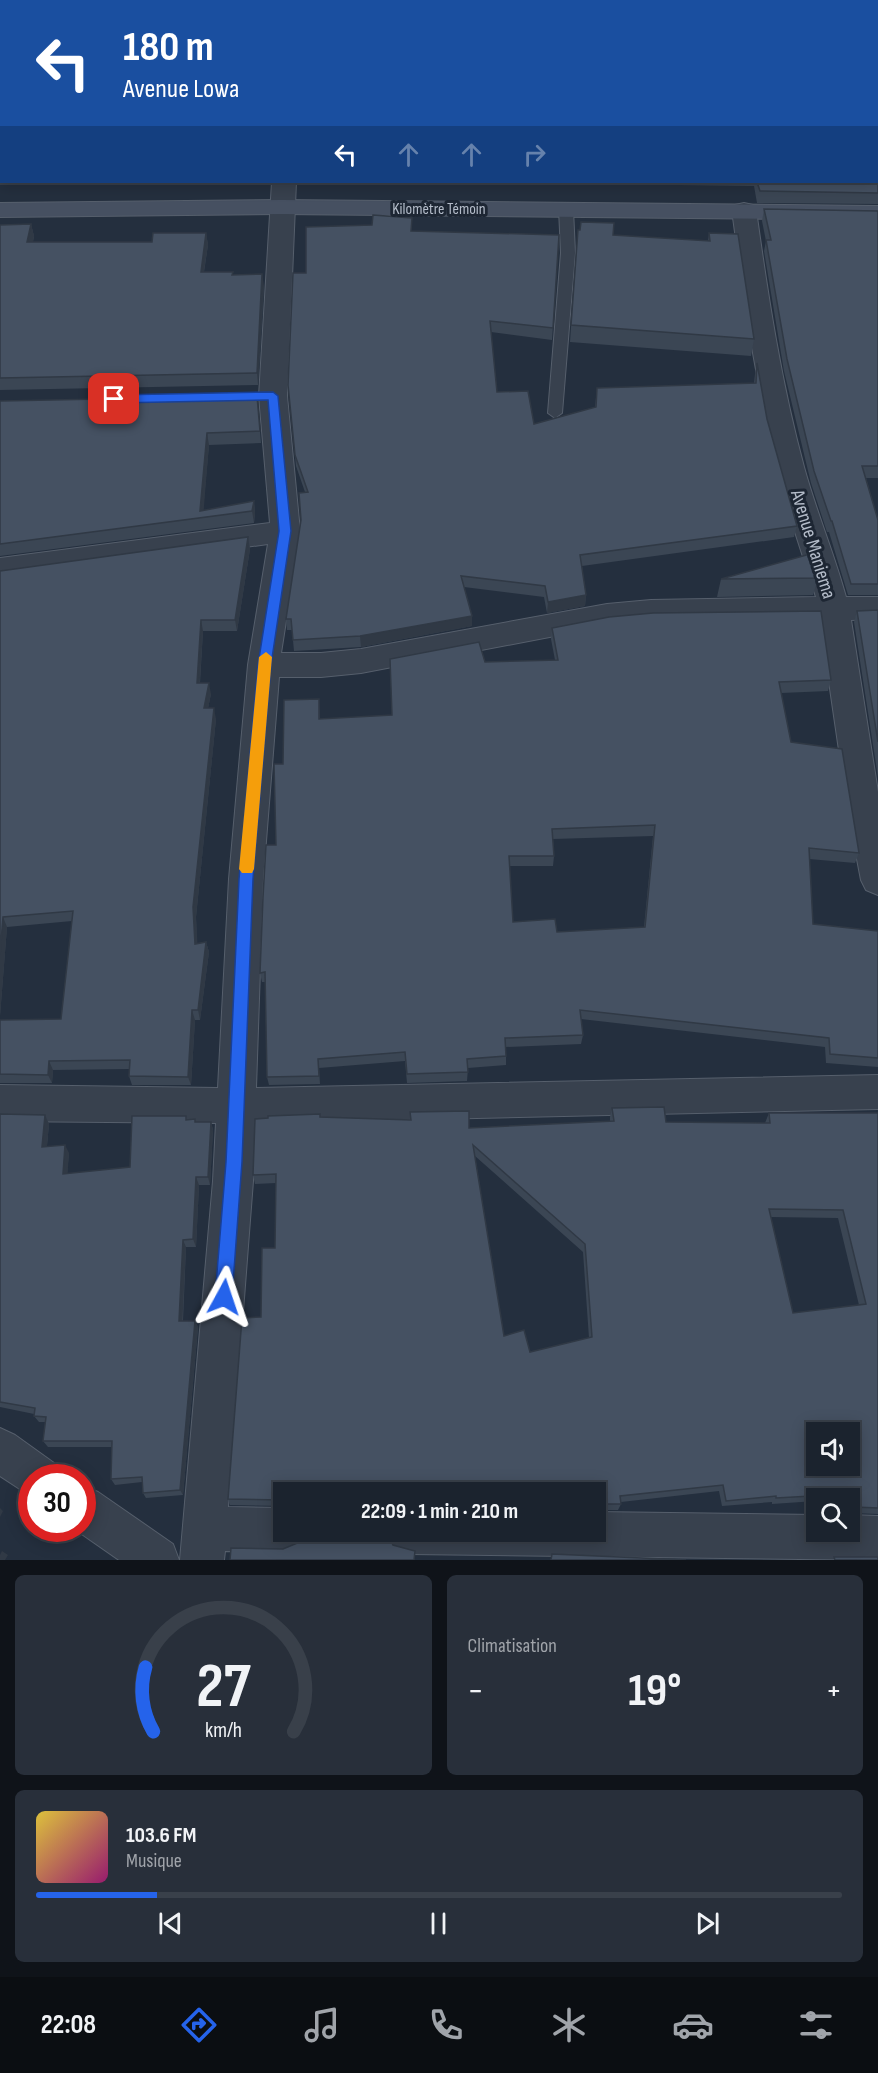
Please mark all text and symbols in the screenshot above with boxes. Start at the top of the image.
text: 180 m [123,22,214,73]
icon: left [24,24,102,102]
text: Avenue Lowa [123,73,239,105]
icon: left [329,138,362,171]
icon: ahead [392,138,425,171]
icon: ahead [455,138,488,171]
icon: right [518,138,551,171]
street label: Kilomètre Témoin [392,200,486,219]
pin [88,373,139,424]
icon: arrive [97,382,130,415]
street label: Avenue Maniema [785,486,841,602]
position arrow [192,1265,256,1329]
map controls [806,1422,860,1542]
button: sound [806,1422,860,1476]
speed limit sign: 30 [18,1464,96,1542]
button: search [806,1488,860,1542]
text: 22:09 · 1 min · 210 m [361,1498,518,1525]
text: Climatisation [468,1634,557,1658]
text: 27 [196,1650,251,1725]
text: 19° [628,1664,681,1719]
text: − [468,1671,484,1711]
text: + [826,1671,842,1711]
text: km/h [205,1718,242,1743]
text: 103.6 FM [126,1822,196,1849]
text: Musique [126,1849,182,1873]
icon: previous [154,1907,187,1940]
icon: pause [422,1907,455,1940]
icon: next [691,1907,724,1940]
icon: directions [178,2004,220,2046]
icon: music [301,2004,343,2046]
icon: phone [425,2004,467,2046]
icon: climate [548,2004,590,2046]
icon: car [672,2004,714,2046]
icon: filters [795,2004,837,2046]
text: 22:08 [41,2009,96,2041]

